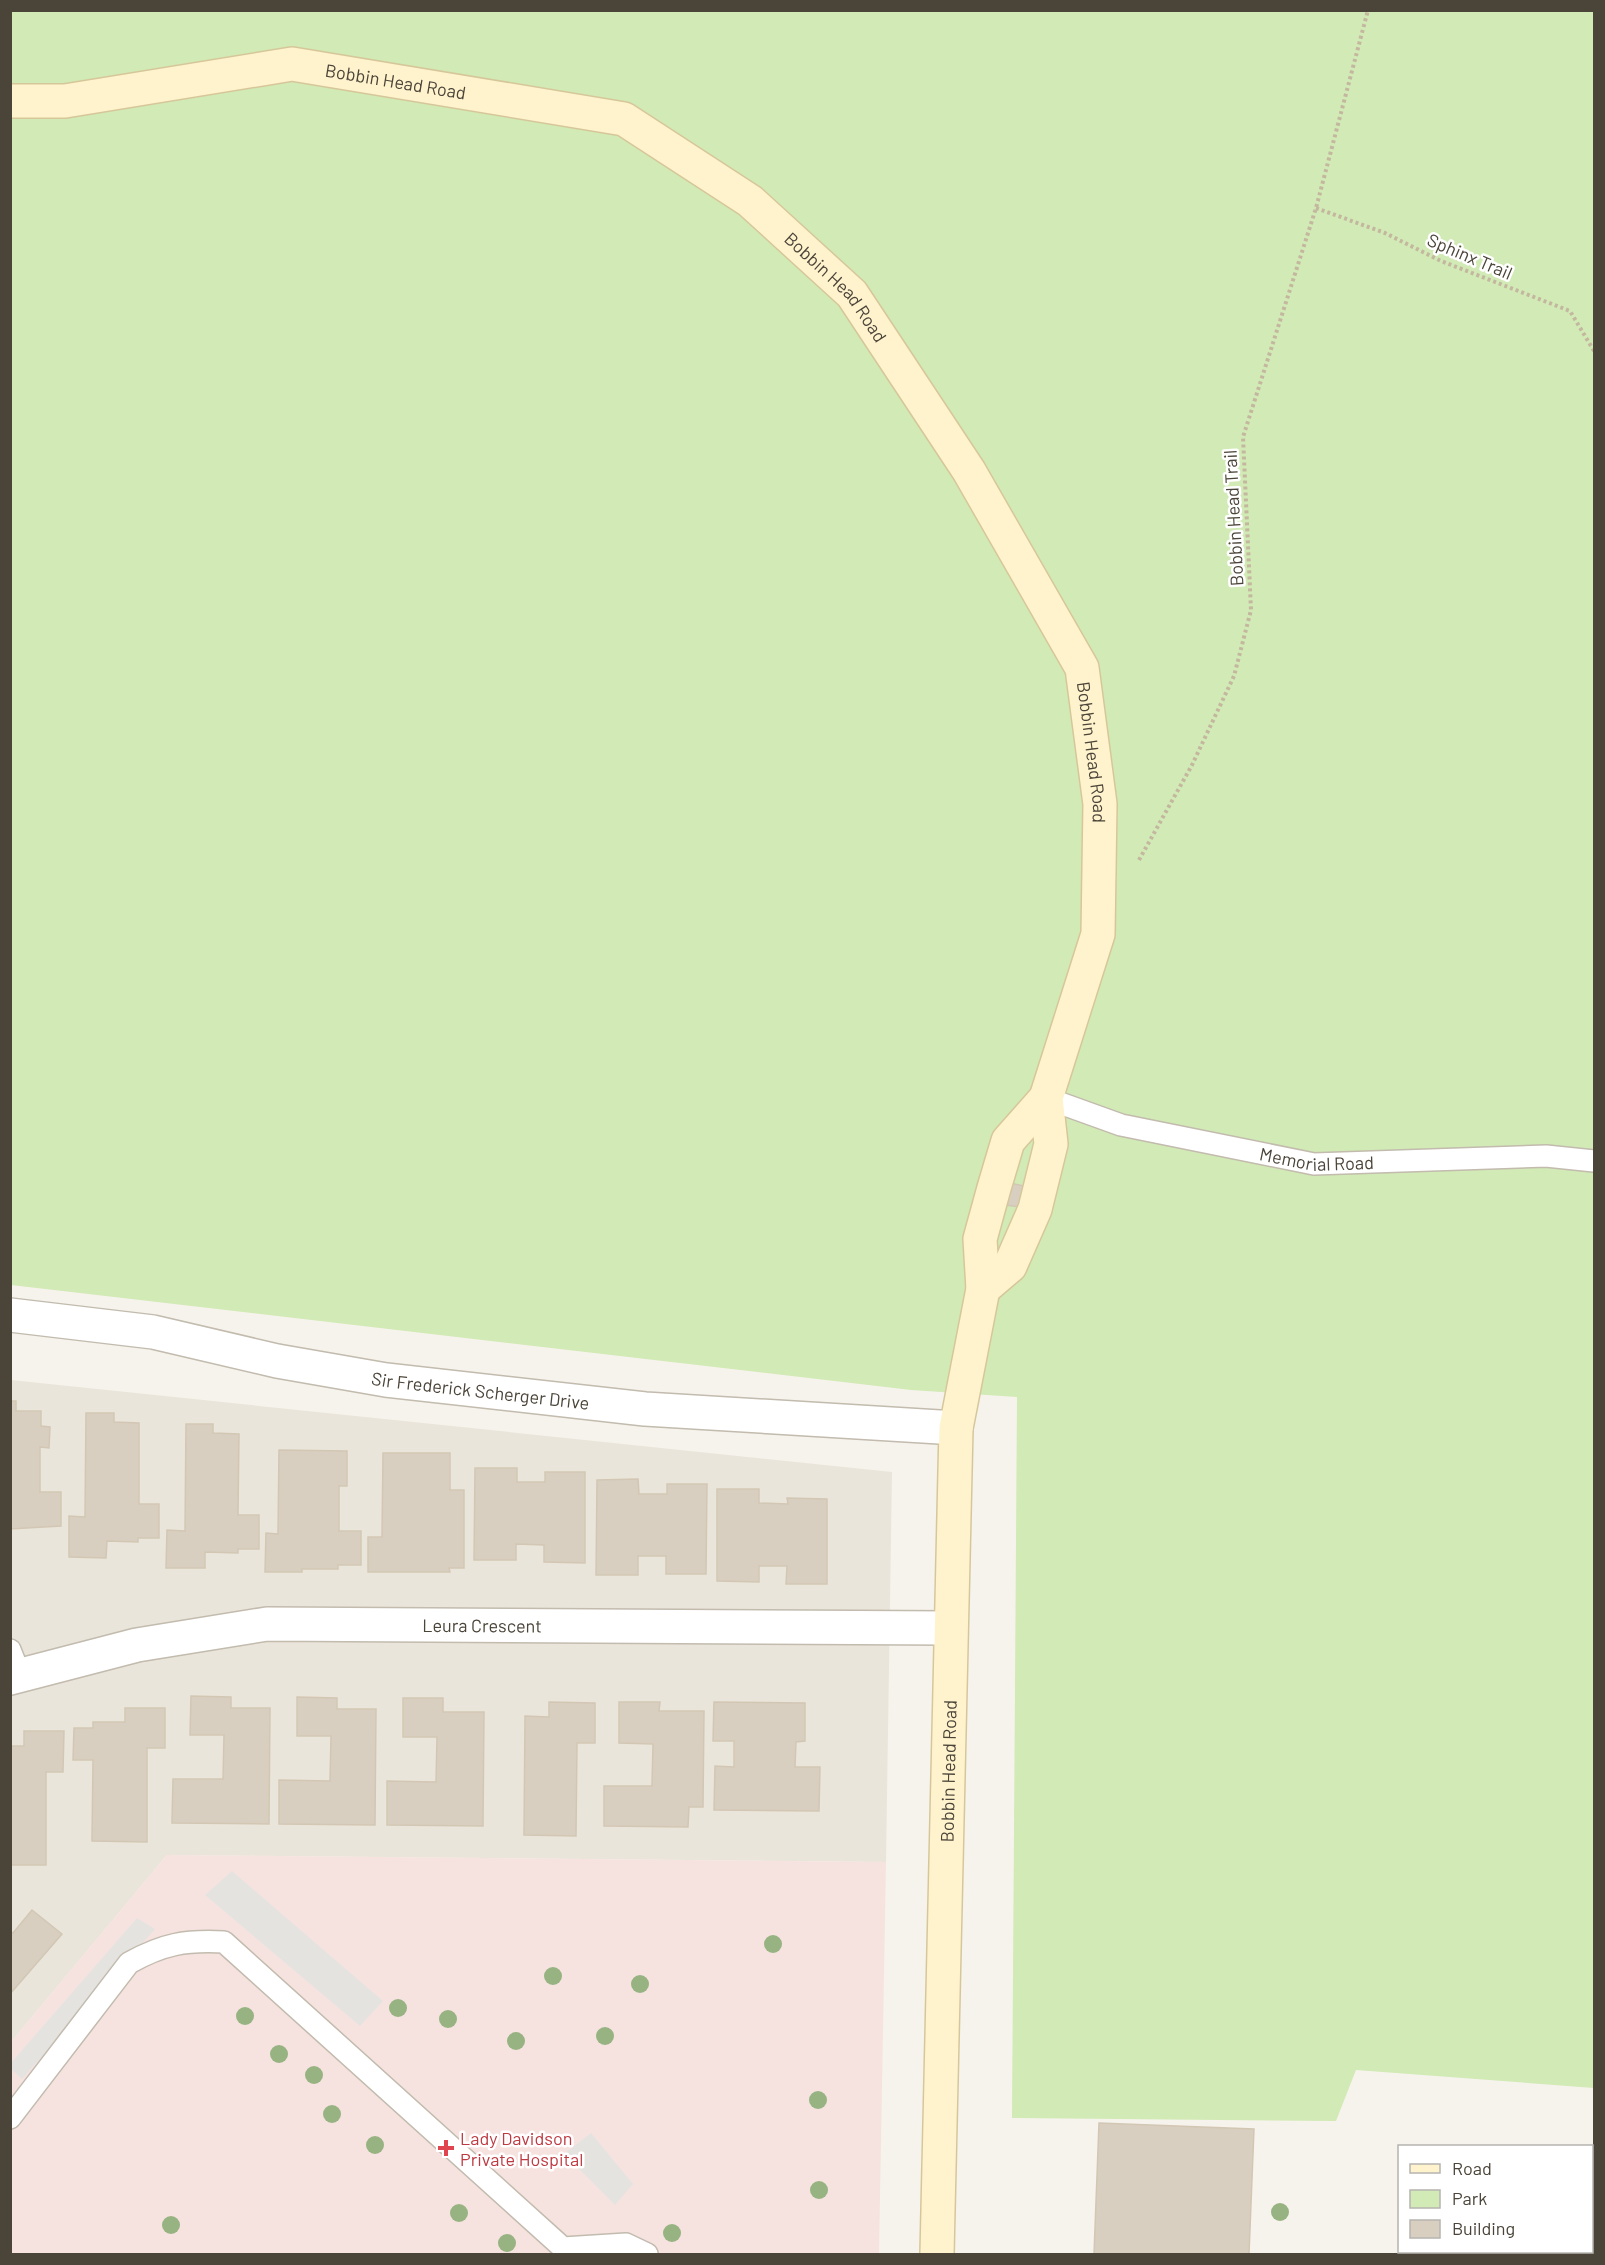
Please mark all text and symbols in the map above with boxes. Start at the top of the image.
street label: Bobbin Head Road [324,59,468,104]
street label: Bobbin Head Road [780,227,892,346]
street label: Sphinx Trail [1424,228,1516,284]
street label: Bobbin Head Trail [1218,449,1248,587]
street label: Bobbin Head Road [1073,680,1111,823]
street label: Memorial Road [1258,1142,1374,1175]
street label: Sir Frederick Scherger Drive [370,1367,590,1414]
street label: Leura Crescent [422,1614,542,1637]
street label: Bobbin Head Road [935,1700,961,1843]
place label: Lady Davidson Private Hospital [460,2127,583,2170]
marker: Lady Davidson Private Hospital [437,2139,455,2157]
legend [1398,2145,1593,2253]
text: Road [1452,2157,1492,2179]
text: Park [1452,2187,1487,2209]
text: Building [1452,2217,1515,2239]

